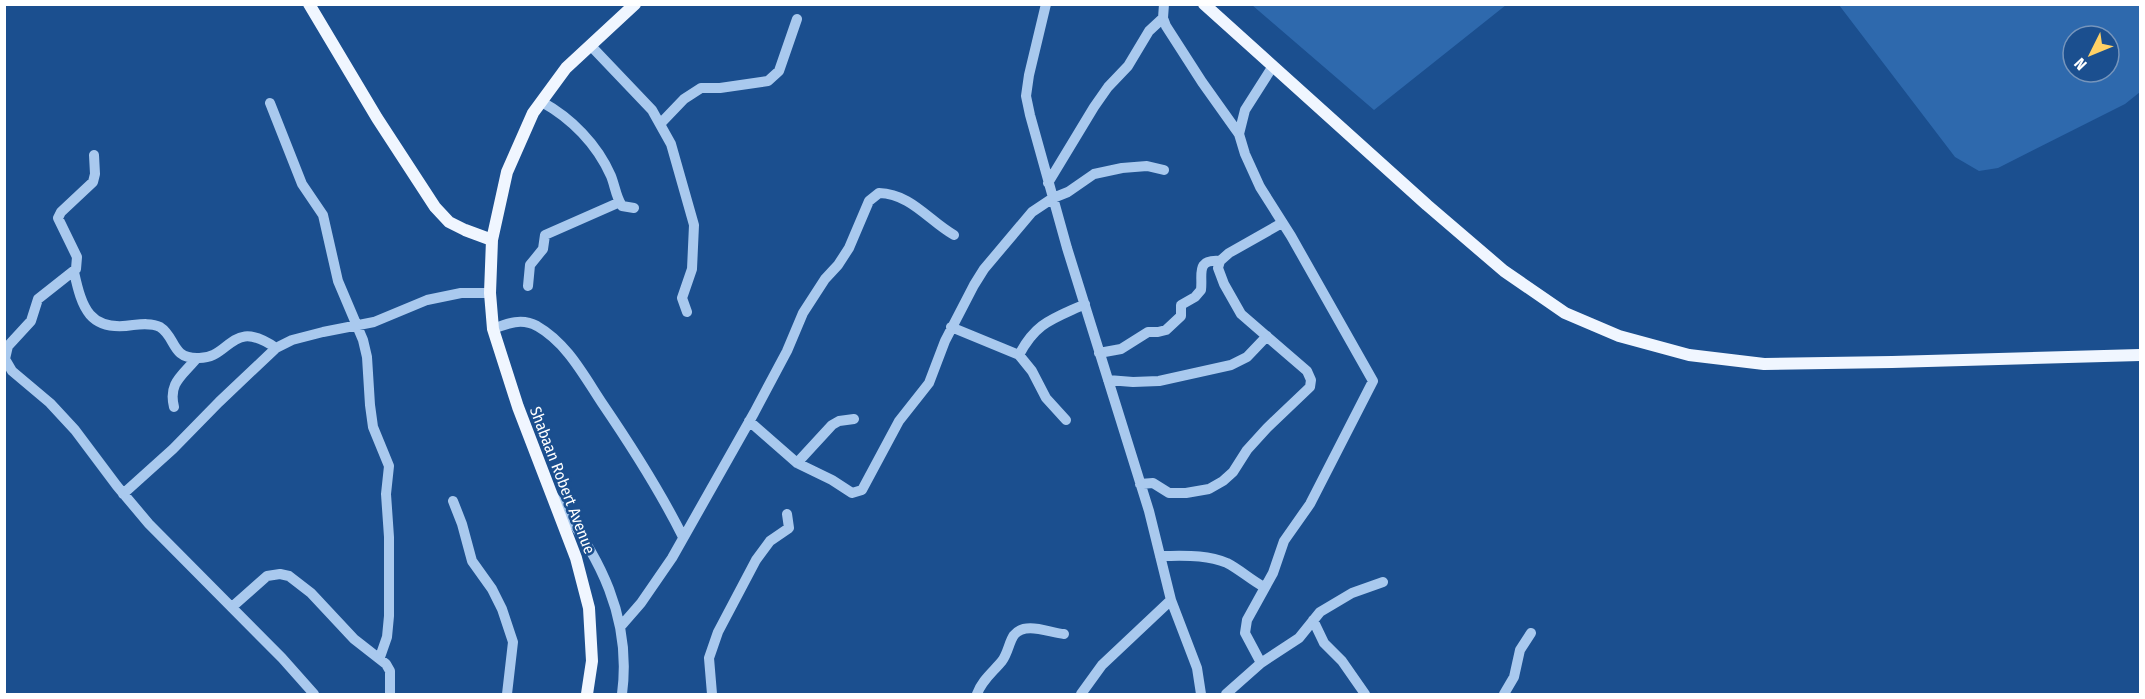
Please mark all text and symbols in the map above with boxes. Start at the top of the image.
north arrow [2061,24,2121,84]
text: N [2070,54,2091,74]
street label: Shabaan Robert Avenue [526,404,599,557]

